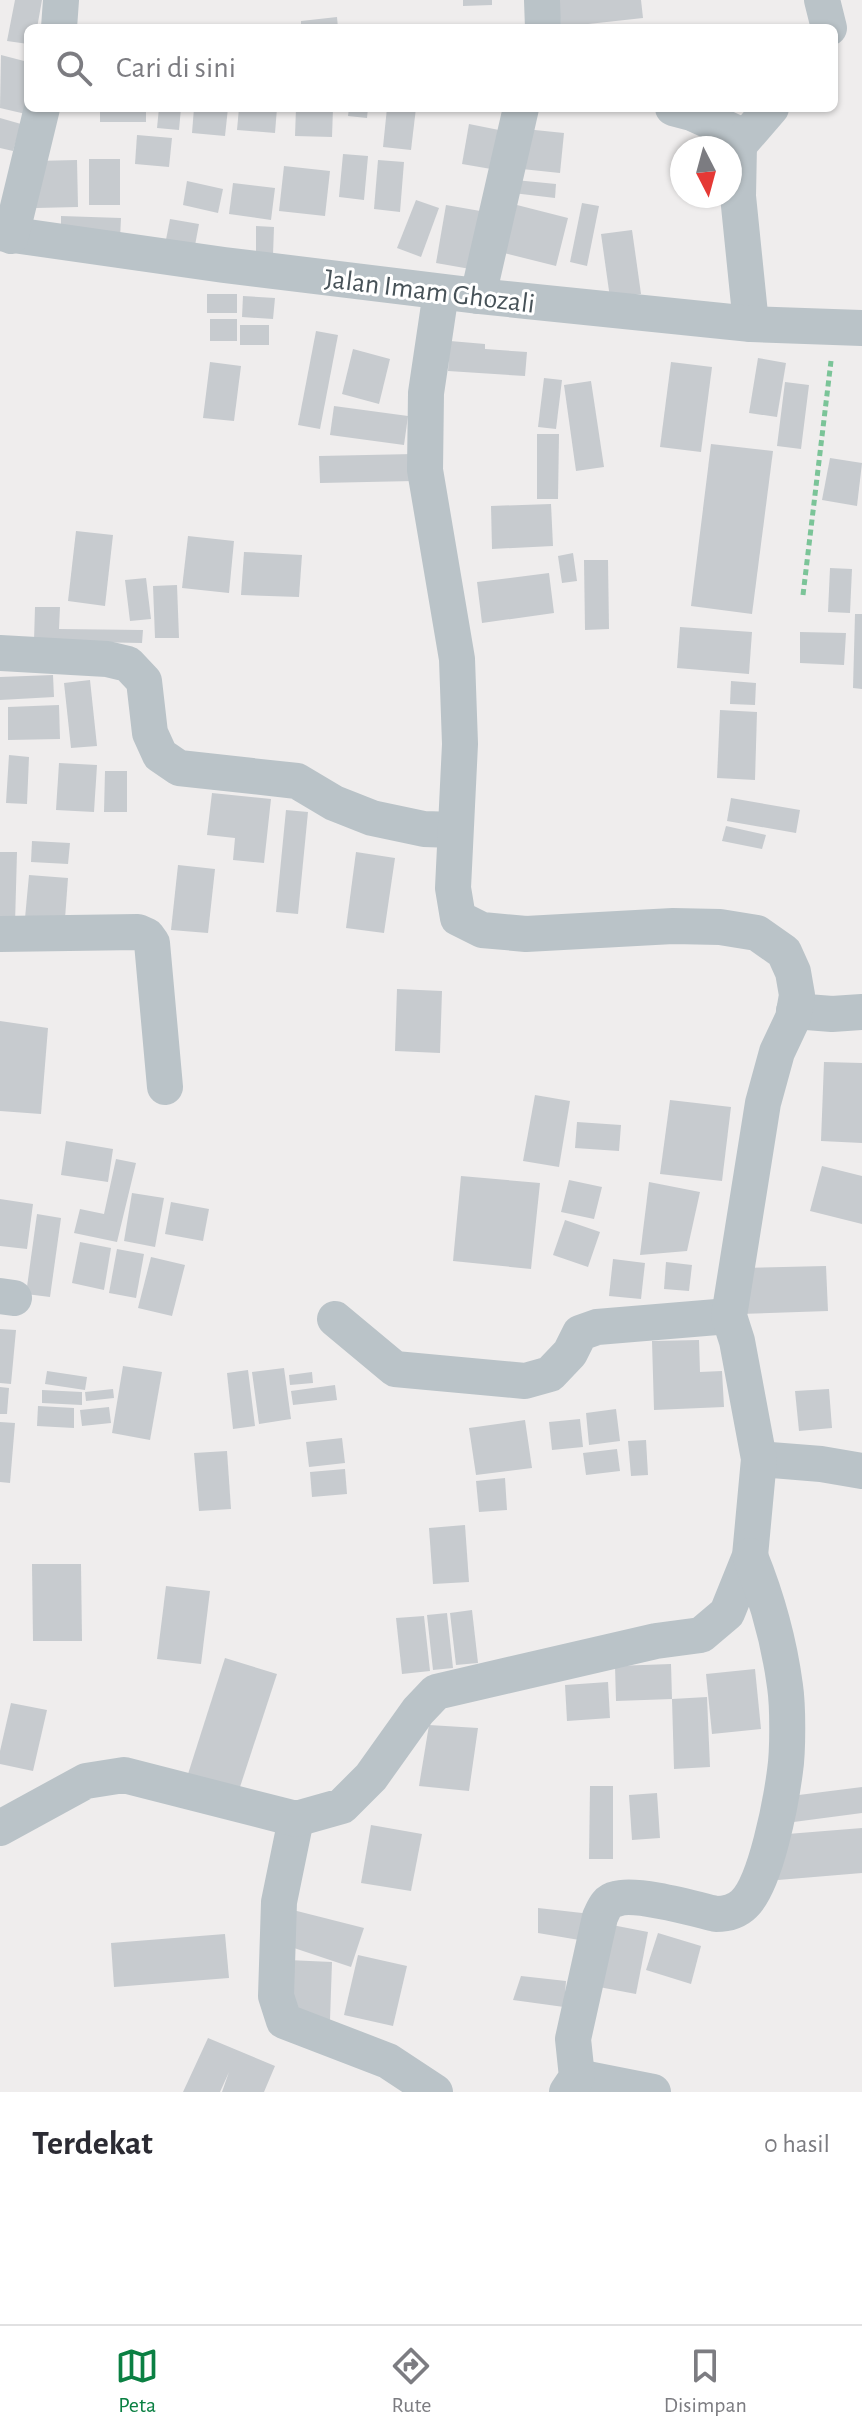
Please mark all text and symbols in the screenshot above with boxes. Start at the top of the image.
search box [24,24,838,112]
icon: search [52,46,96,90]
text: Cari di sini [116,53,236,83]
north arrow [670,136,742,208]
street label: Jalan Imam Ghozali [323,265,536,319]
text: Terdekat [32,2127,153,2161]
text: 0 hasil [764,2131,830,2157]
tab: Peta [115,2344,159,2418]
tab: Rute [389,2344,433,2418]
tab: Disimpan [664,2344,747,2418]

